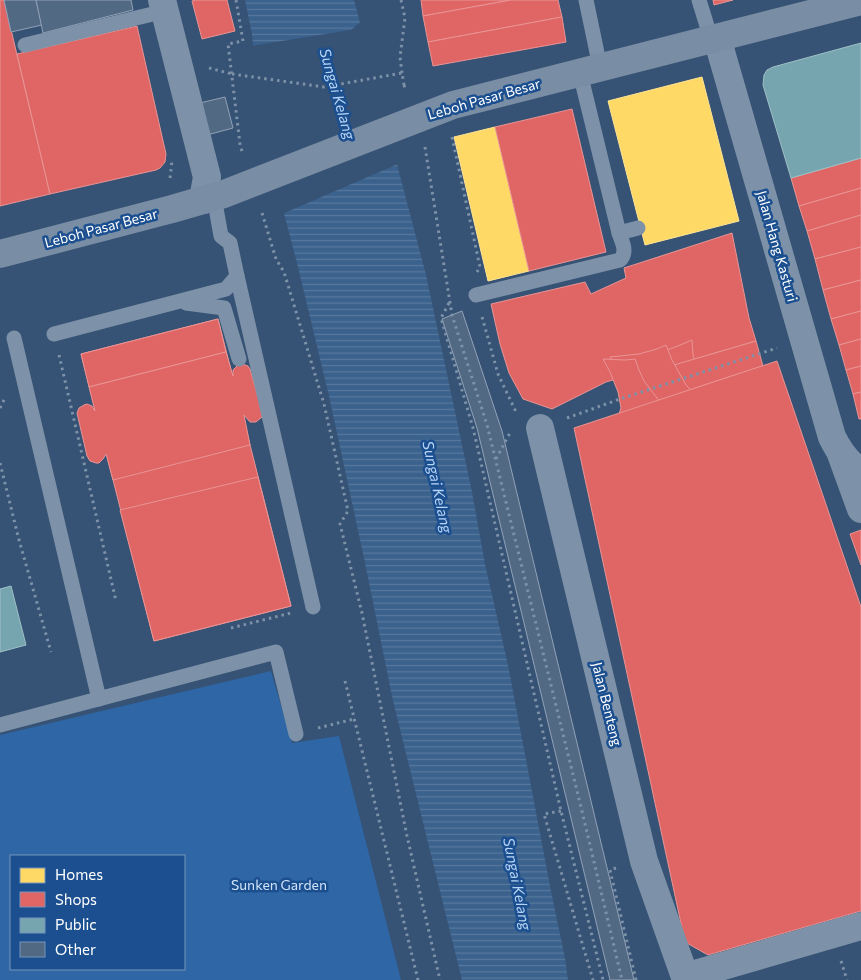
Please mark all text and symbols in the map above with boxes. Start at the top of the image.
water label: Sungai Kelang [316,46,360,142]
street label: Leboh Pasar Besar [426,74,543,123]
street label: Jalan Hang Kasturi [753,188,801,303]
street label: Leboh Pasar Besar [42,204,160,251]
water label: Sungai Kelang [419,439,457,535]
street label: Jalan Benteng [589,660,626,748]
water label: Sungai Kelang [500,836,536,933]
legend [10,855,185,970]
text: Homes [55,865,103,883]
park label: Sunken Garden [231,876,327,893]
text: Shops [55,890,97,908]
text: Public [55,915,97,933]
text: Other [55,940,96,958]

